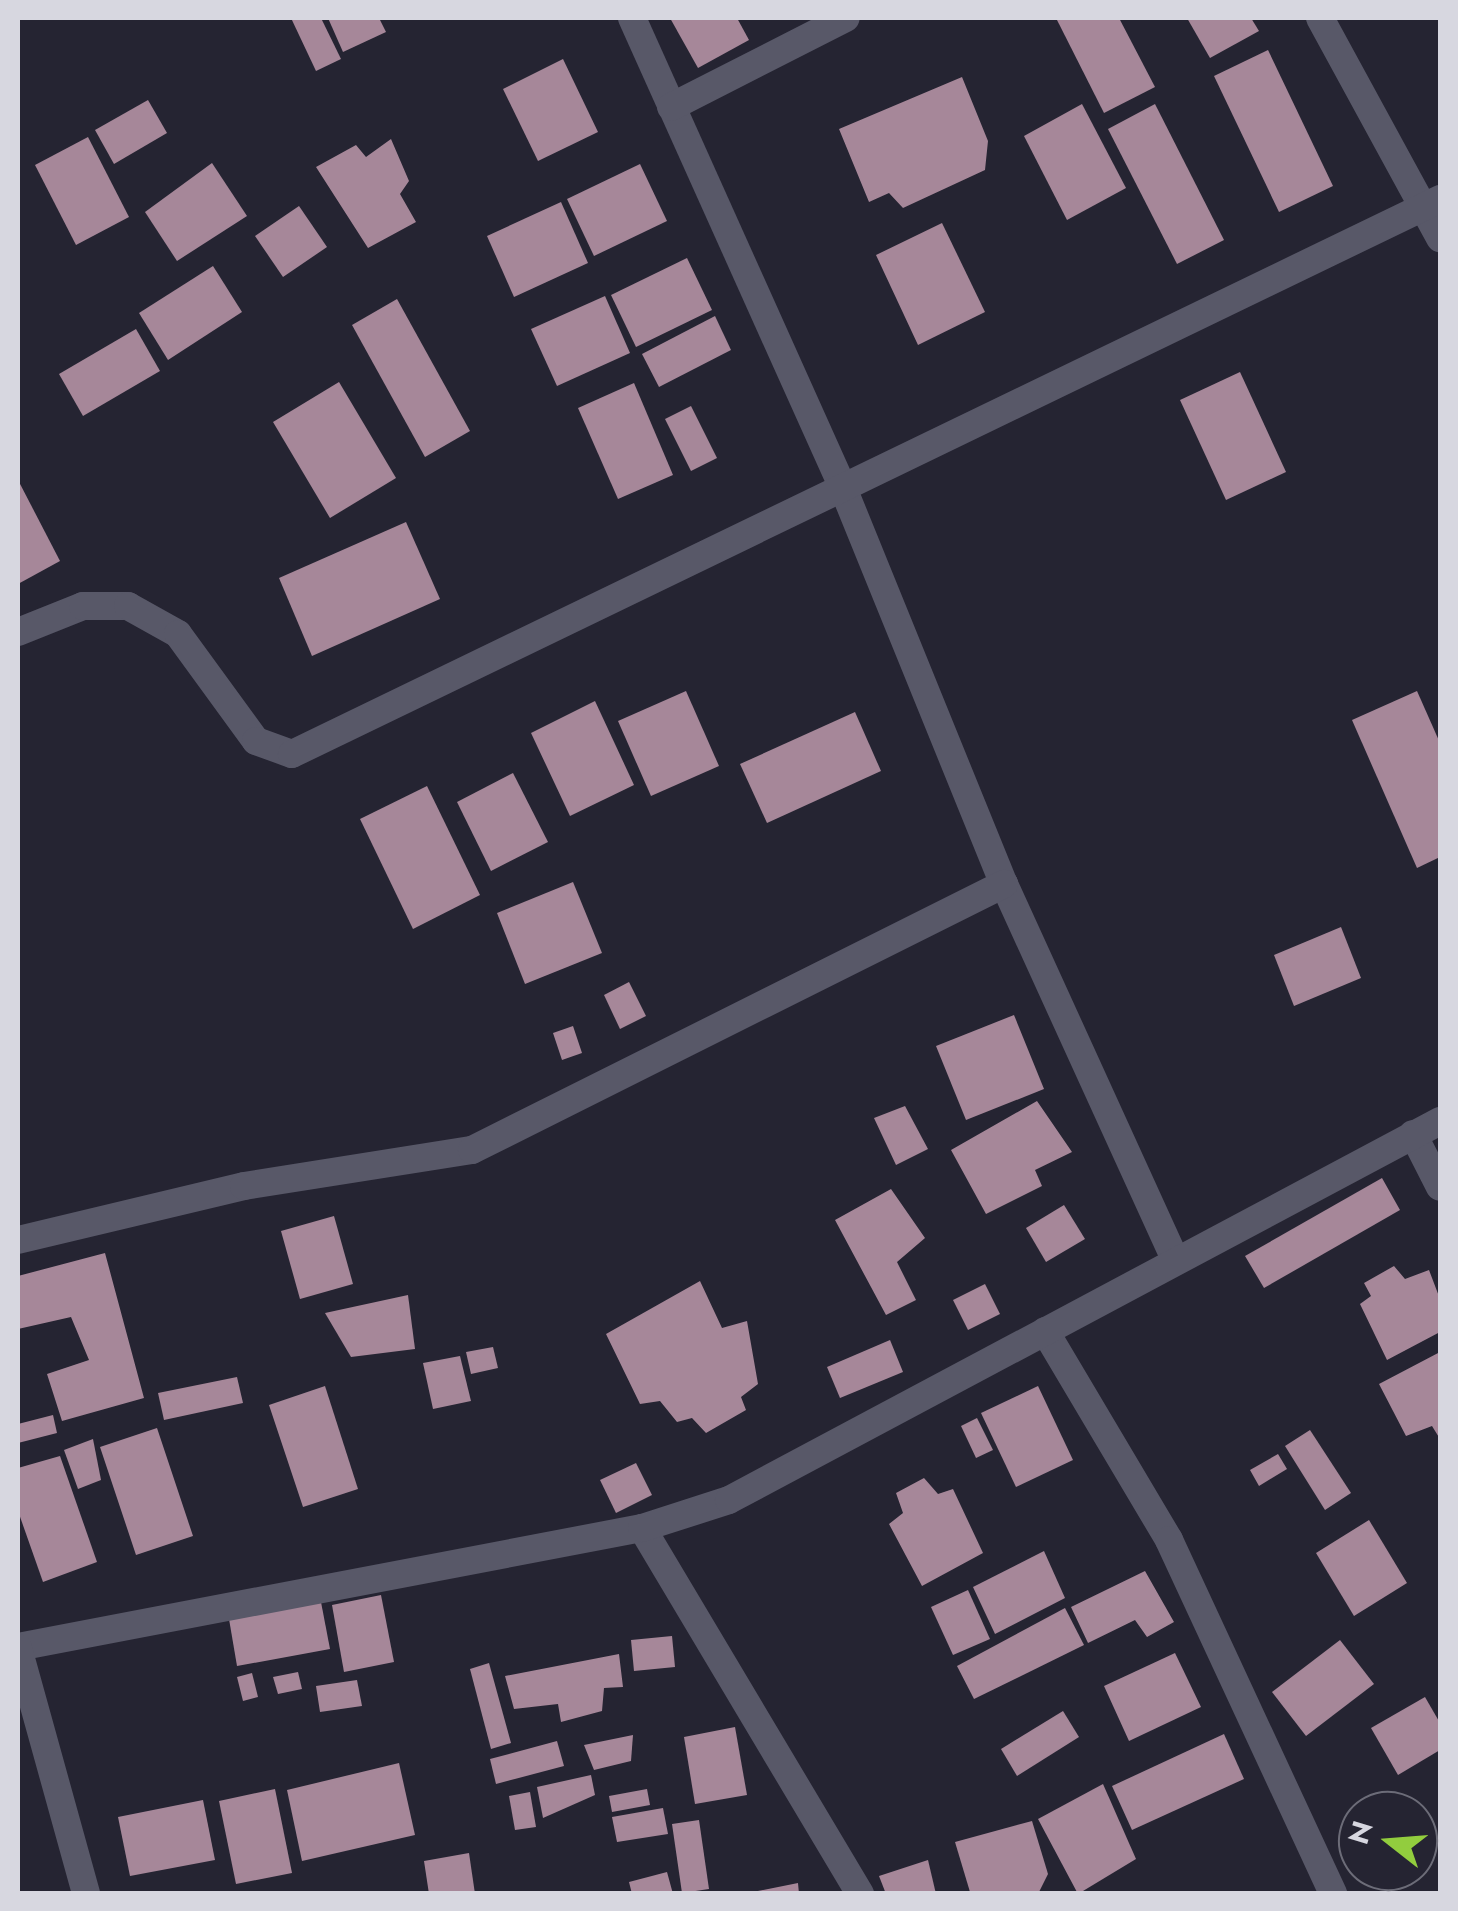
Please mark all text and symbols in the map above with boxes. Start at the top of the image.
north arrow [1338,1791,1438,1891]
text: N [1338,1816,1384,1849]

